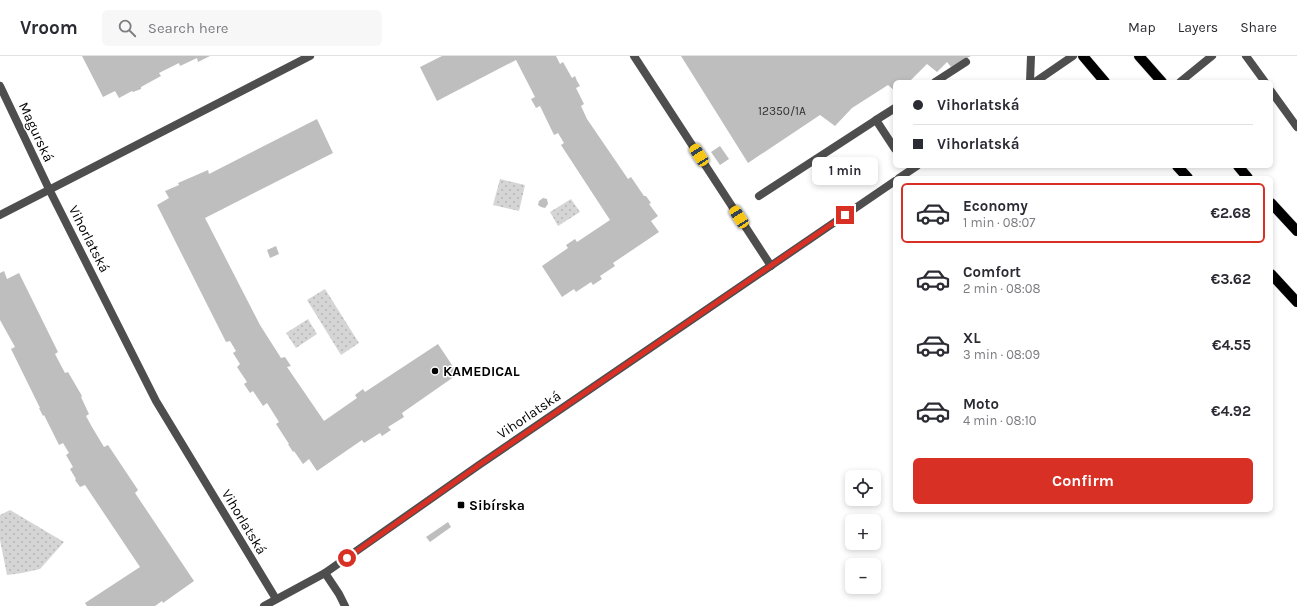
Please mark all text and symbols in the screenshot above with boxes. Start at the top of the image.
search box [102,10,382,46]
text: Vroom [20,17,78,39]
icon: search [116,17,138,39]
text: Search here [148,19,229,37]
text: Map [1128,19,1156,36]
text: Layers [1178,19,1218,36]
text: Share [1240,19,1277,36]
text: Vihorlatská [937,96,1020,114]
street label: Magurská [15,99,57,165]
house number: 12350/1A [758,104,806,118]
text: Vihorlatská [937,135,1020,153]
car [687,142,711,168]
callout: 1 min [812,157,878,185]
text: 1 min [829,163,861,178]
icon: car [915,195,951,231]
text: Economy [963,197,1028,215]
street label: Vihorlatská [65,203,113,275]
car [727,204,751,230]
text: €2.68 [1210,204,1251,222]
route end [836,206,854,224]
text: 1 min · 08:07 [963,215,1035,230]
icon: car [915,261,951,297]
text: Comfort [963,263,1021,281]
text: €3.62 [1211,270,1251,288]
text: 2 min · 08:08 [963,281,1040,296]
icon: car [915,327,951,363]
text: XL [963,329,981,347]
text: €4.55 [1212,336,1251,354]
text: 3 min · 08:09 [963,347,1040,362]
place label: KAMEDICAL [443,363,520,380]
marker: KAMEDICAL [430,366,440,376]
street label: Vihorlatská [494,388,564,442]
icon: car [915,393,951,429]
text: Moto [963,395,999,413]
text: €4.92 [1211,402,1251,420]
text: 4 min · 08:10 [963,413,1036,428]
button: Confirm [913,458,1253,504]
map controls [845,470,881,594]
button: locate [845,470,881,506]
street label: Vihorlatská [218,486,270,558]
place label: Sibírska [469,497,525,514]
marker: Sibírska [456,500,466,510]
button: + [845,514,881,550]
route start [338,549,356,567]
button: − [845,558,881,594]

